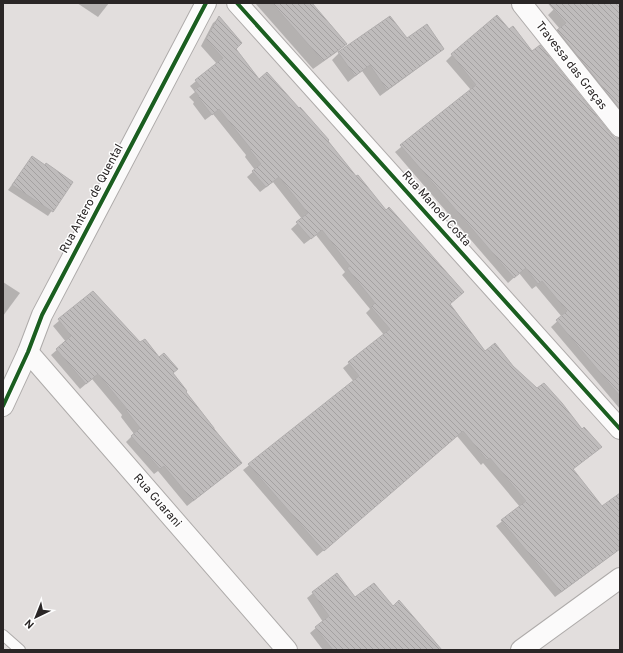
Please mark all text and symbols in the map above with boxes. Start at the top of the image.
street label: Travessa das Graças [531,19,611,113]
street label: Rua Antero de Quental [56,142,128,256]
street label: Rua Manoel Costa [398,168,474,250]
street label: Rua Guarani [129,471,185,531]
north arrow [16,597,56,637]
text: N [22,616,38,631]

